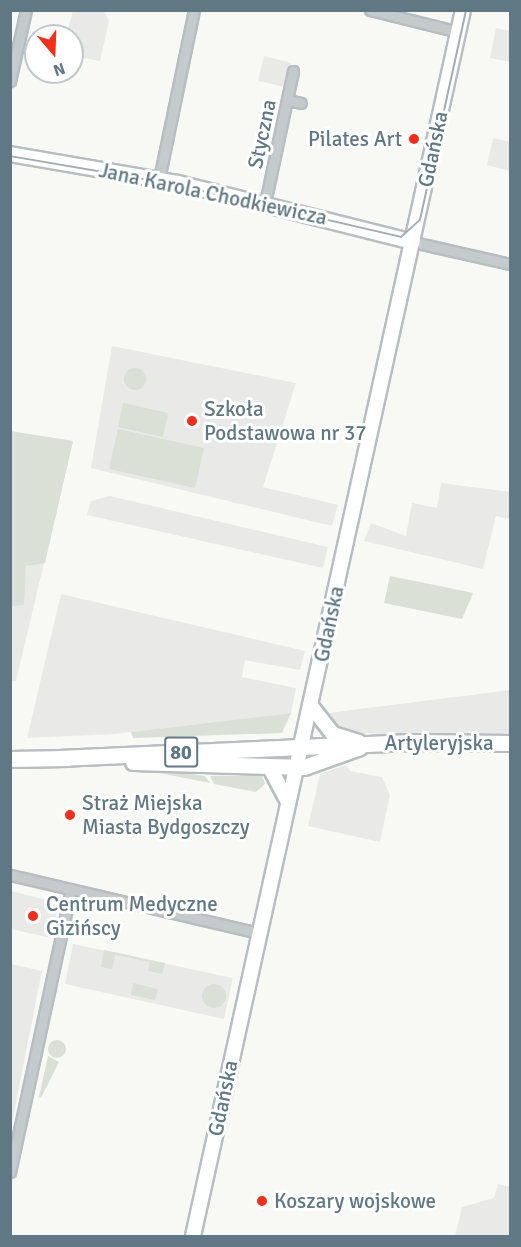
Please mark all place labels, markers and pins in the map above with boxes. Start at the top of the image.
place label: Pilates Art [308,126,402,152]
marker: Pilates Art [407,132,421,146]
place label: Szkoła Podstawowa nr 37 [204,396,367,446]
marker: Szkoła Podstawowa nr 37 [185,414,199,428]
place label: Straż Miejska Miasta Bydgoszczy [82,790,250,840]
marker: Straż Miejska Miasta Bydgoszczy [63,808,77,822]
place label: Centrum Medyczne Gizińscy [46,891,218,941]
marker: Centrum Medyczne Gizińscy [24,907,42,925]
place label: Koszary wojskowe [274,1188,436,1214]
marker: Koszary wojskowe [255,1194,269,1208]

